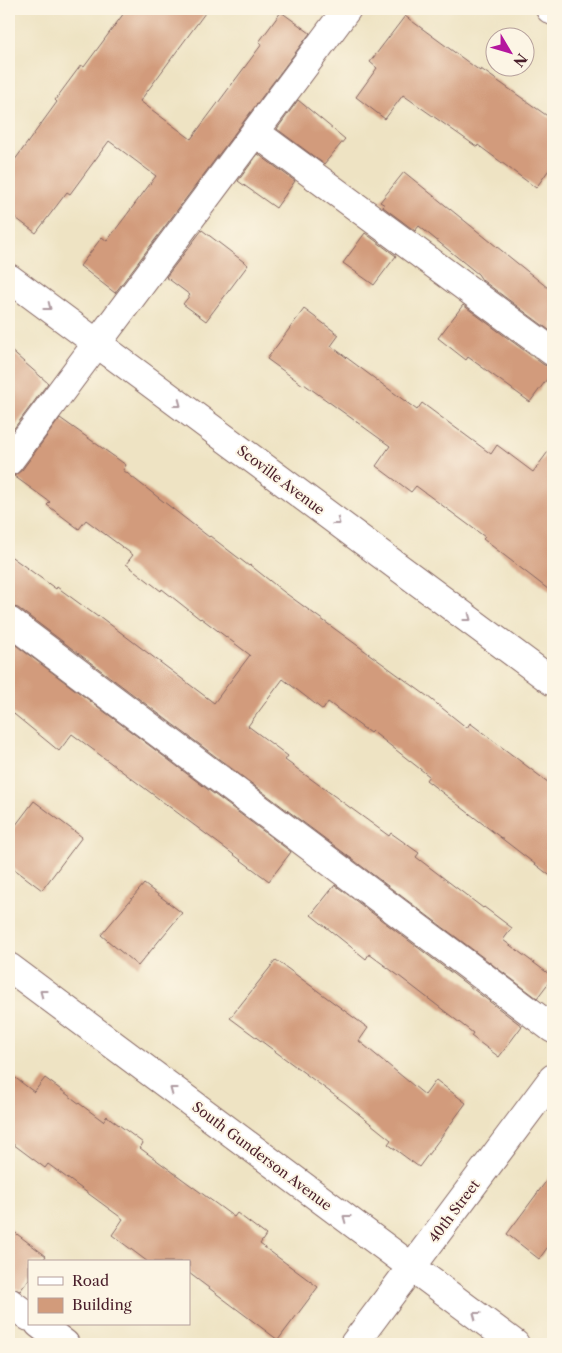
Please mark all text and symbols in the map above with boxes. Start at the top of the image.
north arrow [484,28,534,78]
text: N [509,50,531,70]
one-way arrow [42,302,51,310]
one-way arrow [173,398,182,407]
street label: Scoville Avenue [234,441,328,519]
one-way arrow [331,516,340,524]
one-way arrow [462,613,471,621]
one-way arrow [40,990,49,998]
one-way arrow [170,1087,179,1095]
street label: South Gunderson Avenue [189,1098,336,1215]
street label: 40th Street [425,1176,484,1246]
one-way arrow [342,1215,352,1224]
legend [28,1260,190,1326]
text: Road [72,1271,109,1290]
text: Building [72,1295,132,1314]
one-way arrow [472,1312,482,1321]

